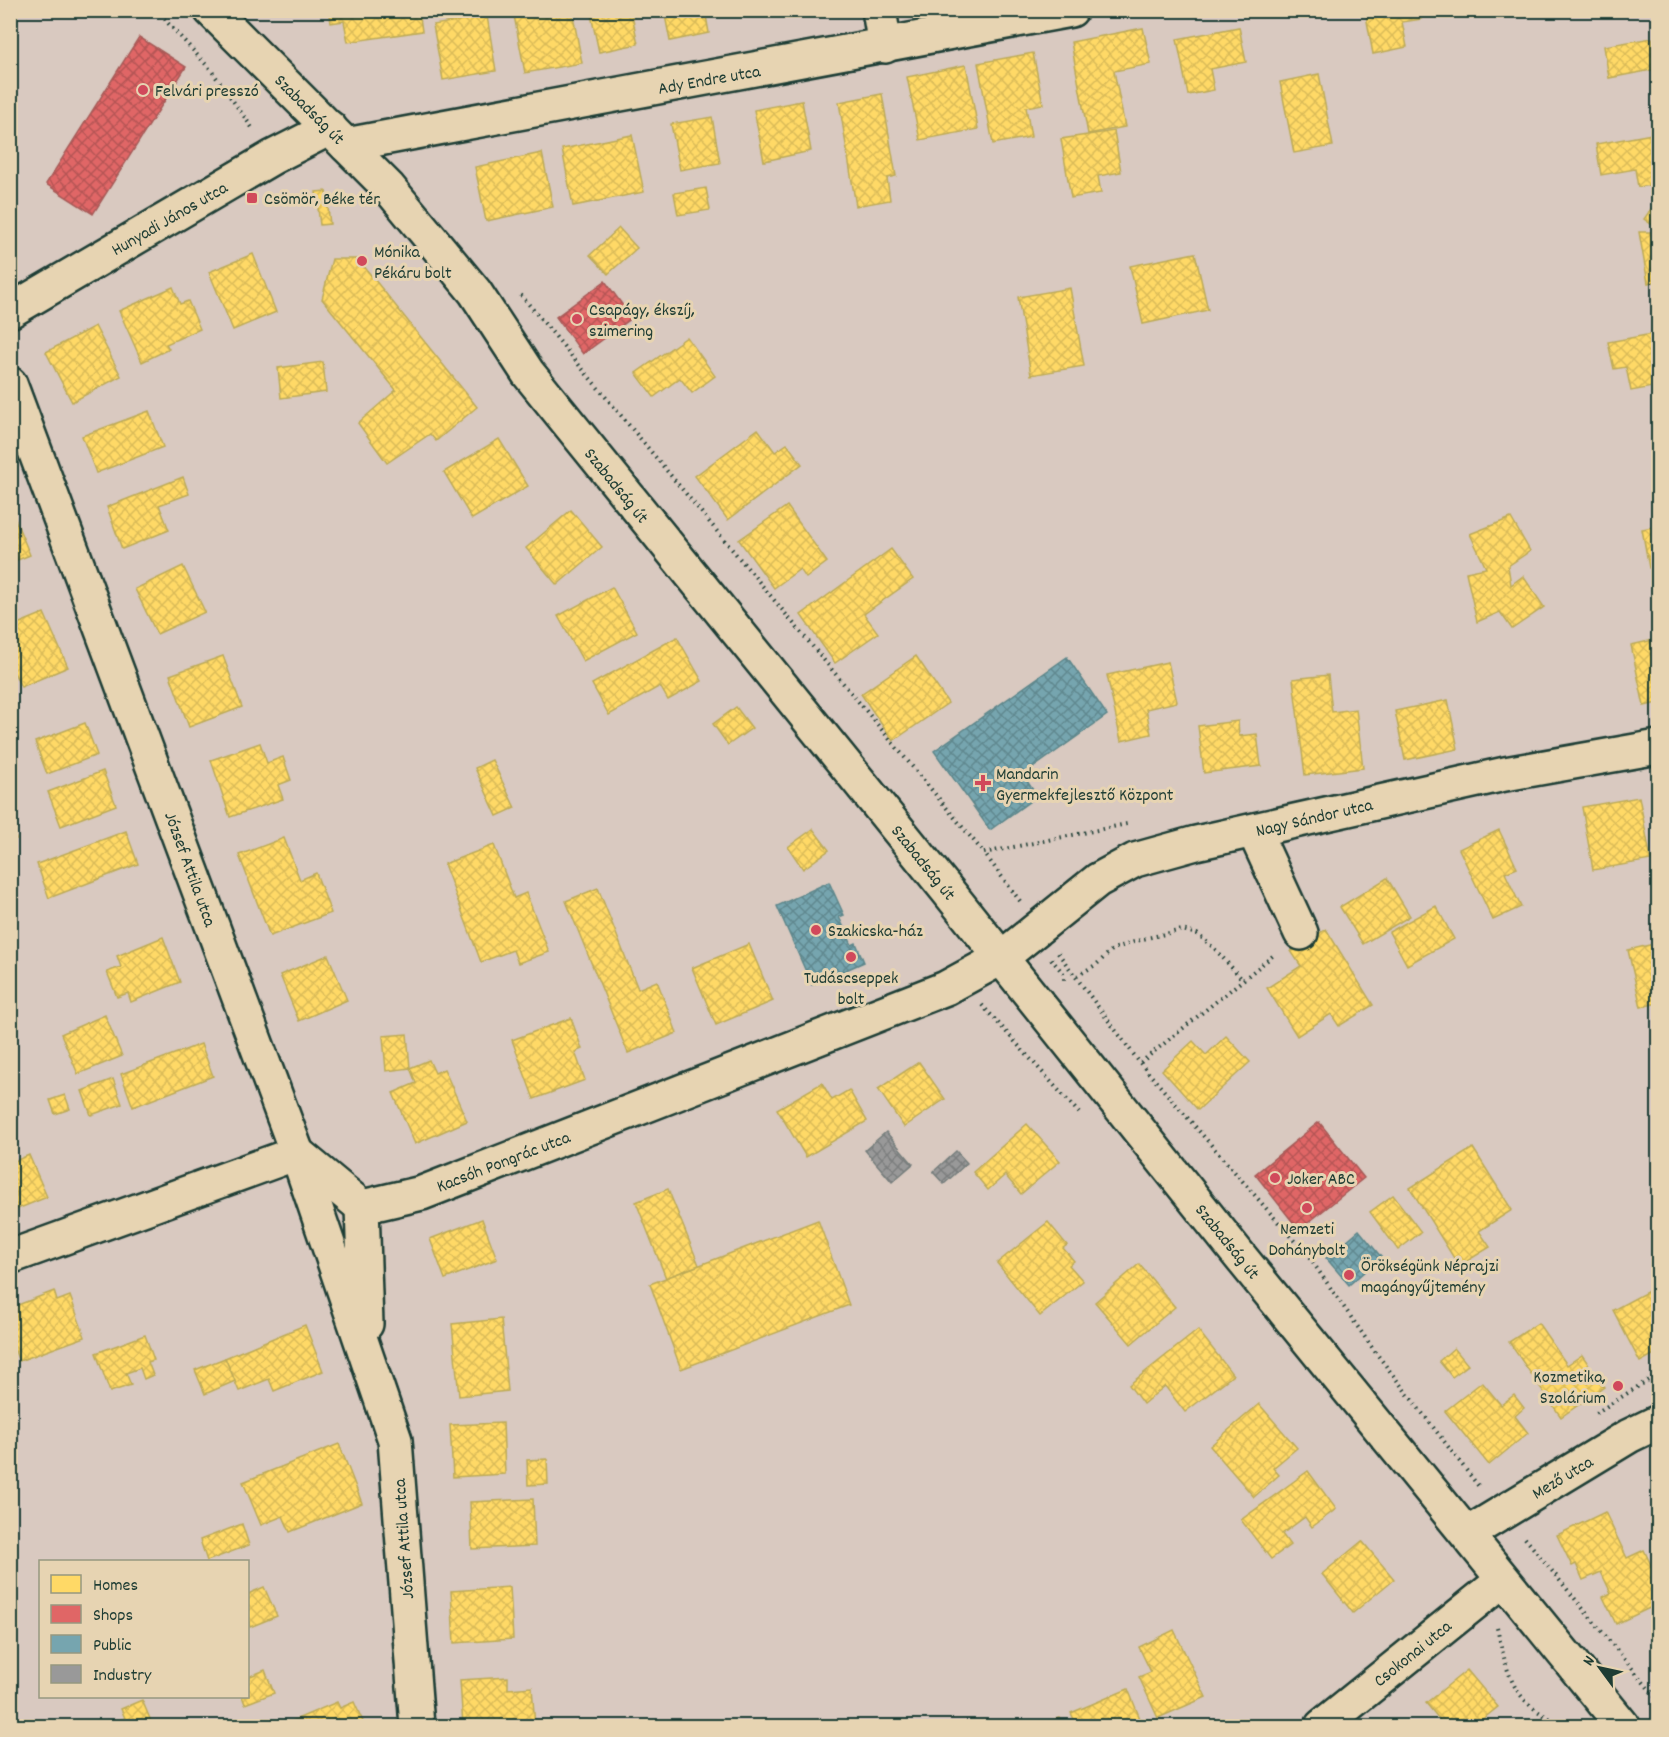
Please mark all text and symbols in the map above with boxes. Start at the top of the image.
street label: Ady Endre utca [656,60,763,103]
street label: Szabadság út [267,70,349,152]
place label: Felvári presszó [155,80,259,105]
marker: Felvári presszó [136,83,150,97]
street label: Hunyadi János utca [107,176,233,264]
place label: Csömör, Béke tér [264,188,380,213]
marker: Csömör, Béke tér [245,191,259,205]
place label: Mónika Pékáru bolt [374,241,452,287]
marker: Mónika Pékáru bolt [355,254,369,268]
place label: Csapágy, ékszíj, szimering [589,299,695,345]
marker: Csapágy, ékszíj, szimering [570,312,584,326]
street label: Szabadság út [577,443,654,530]
place label: Mandarin Gyermekfejlesztő Központ [996,763,1174,809]
marker: Mandarin Gyermekfejlesztő Központ [974,774,992,792]
street label: Nagy Sándor utca [1254,794,1376,845]
street label: József Attila utca [156,809,221,931]
street label: Szabadság út [884,820,961,907]
place label: Szakicska-ház [828,920,923,945]
marker: Szakicska-ház [809,923,823,937]
marker: Tudáscseppek bolt [844,950,858,964]
place label: Tudáscseppek bolt [804,967,898,1013]
street label: Kacsóh Pongrác utca [433,1126,575,1200]
place label: Joker ABC [1287,1168,1355,1193]
marker: Joker ABC [1268,1171,1282,1185]
street label: Szabadság út [1188,1199,1265,1286]
marker: Nemzeti Dohánybolt [1300,1201,1314,1215]
place label: Nemzeti Dohánybolt [1269,1218,1346,1264]
place label: Örökségünk Néprajzi magángyűjtemény [1361,1255,1499,1301]
marker: Örökségünk Néprajzi magángyűjtemény [1342,1268,1356,1282]
place label: Kozmetika, Szolárium [1533,1366,1606,1412]
marker: Kozmetika, Szolárium [1611,1379,1625,1393]
street label: Mező utca [1528,1451,1599,1507]
street label: József Attila utca [389,1477,422,1600]
legend [39,1560,249,1698]
text: Homes [93,1574,138,1599]
text: Shops [93,1604,133,1629]
street label: Csokonai utca [1369,1615,1458,1694]
text: Public [93,1634,132,1659]
north arrow [1570,1638,1630,1698]
text: N [1578,1652,1601,1671]
text: Industry [93,1664,152,1689]

